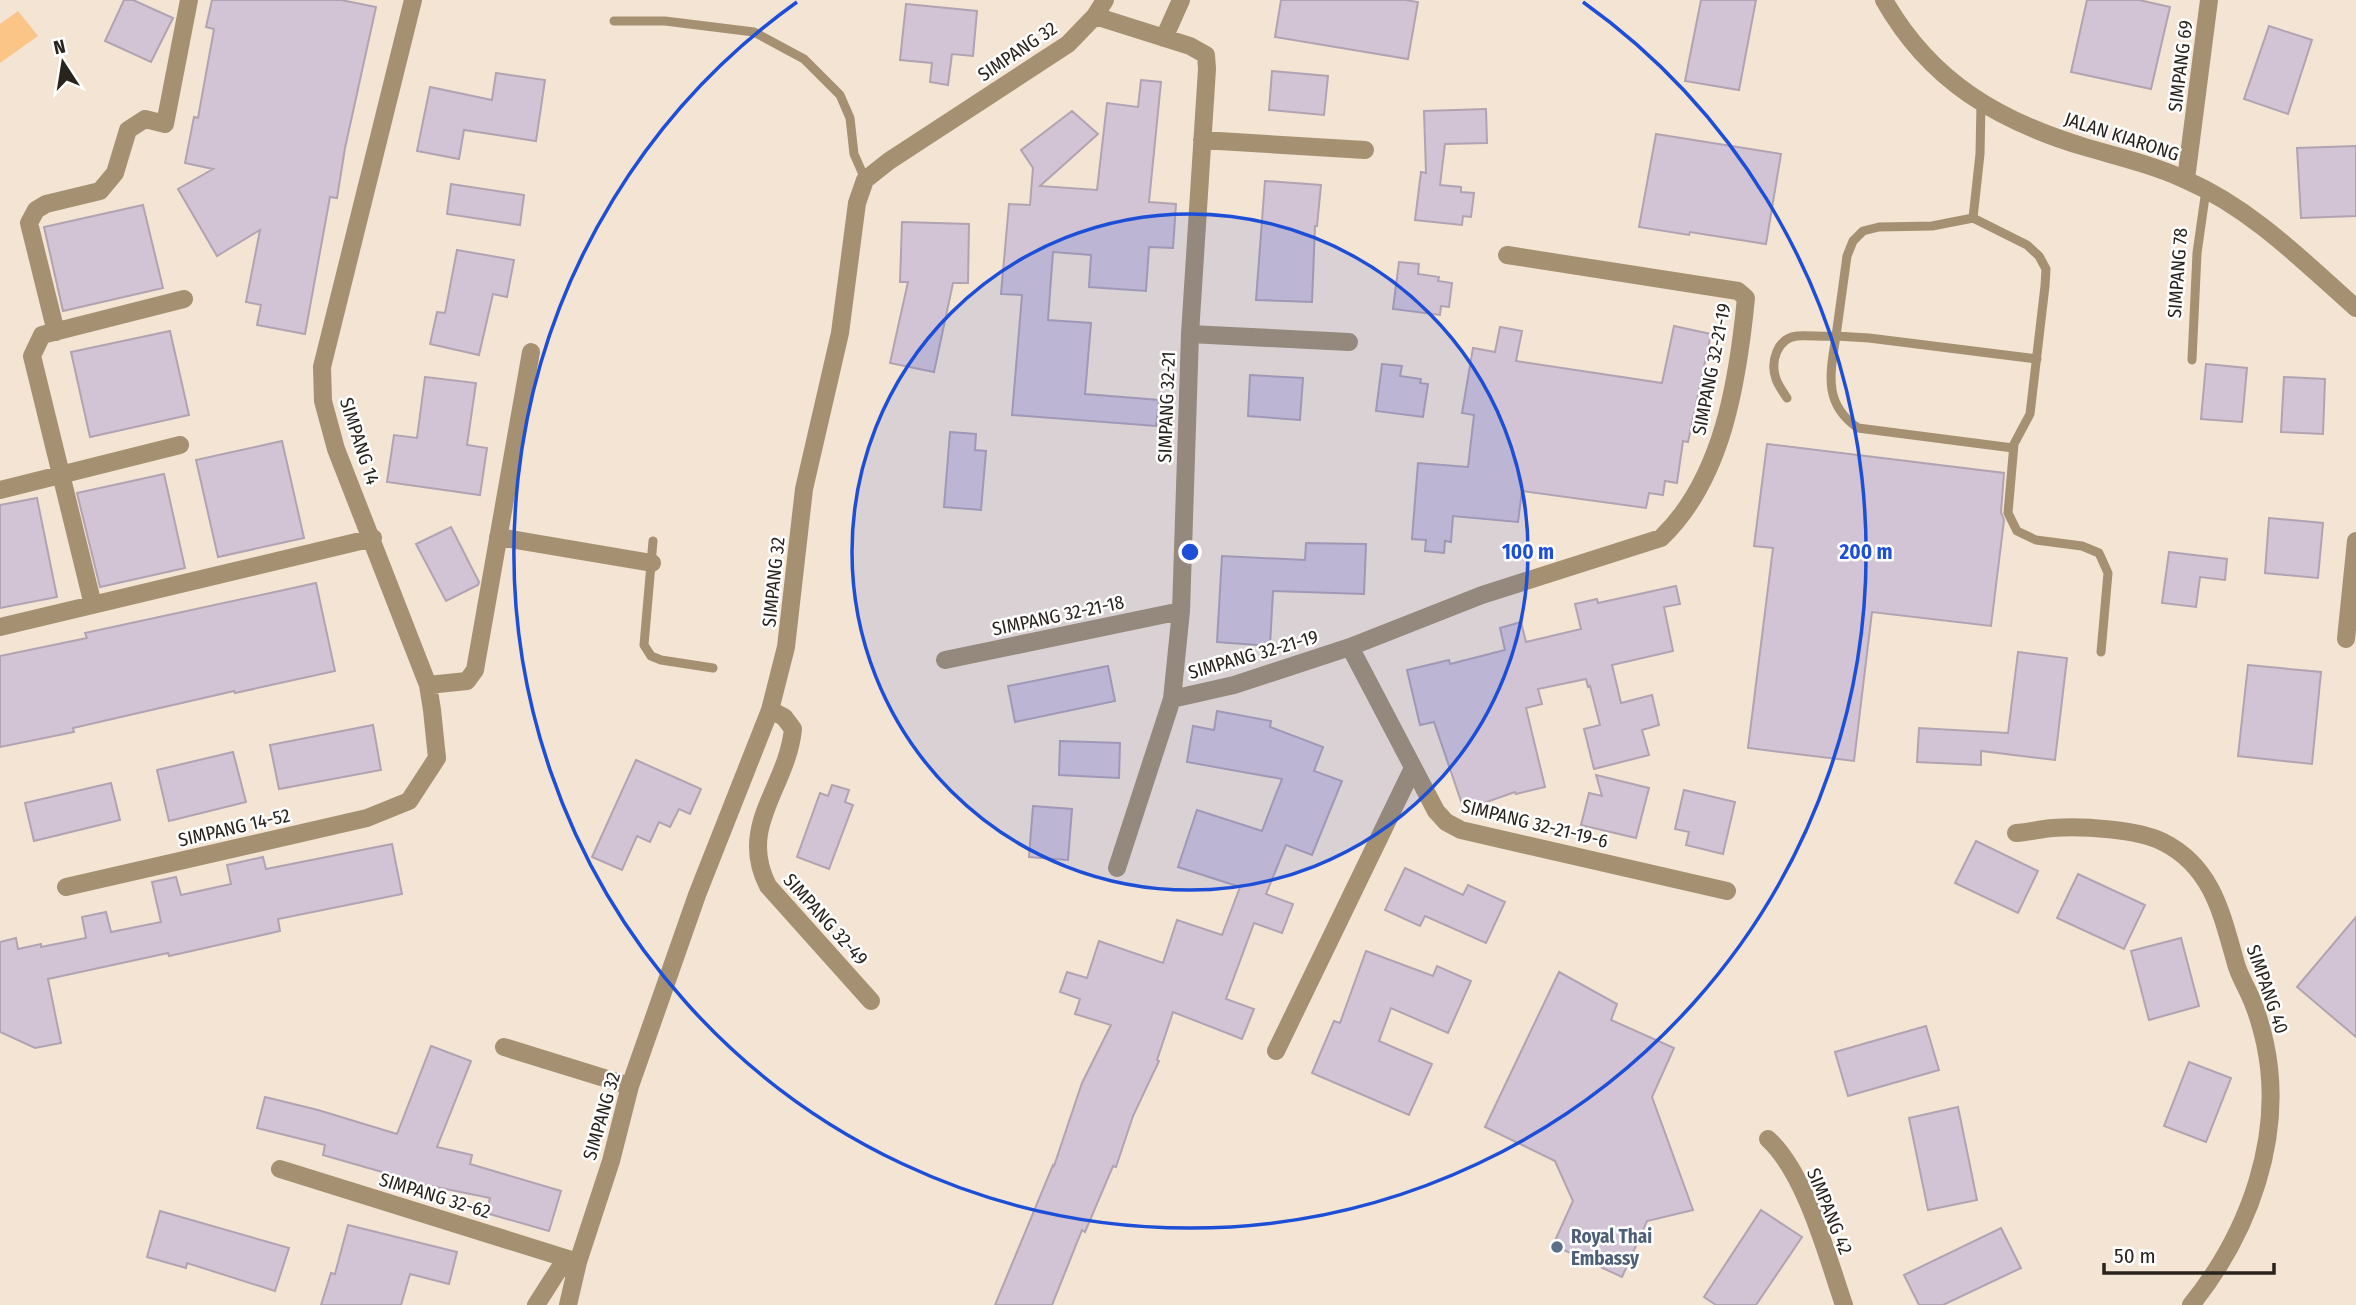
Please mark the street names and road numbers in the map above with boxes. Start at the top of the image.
street label: SIMPANG 32 [973,17,1061,86]
street label: SIMPANG 69 [2163,19,2198,113]
street label: JALAN KIARONG [2062,107,2182,166]
street label: SIMPANG 78 [2163,227,2192,319]
street label: SIMPANG 32-21-19 [1687,301,1736,437]
street label: SIMPANG 32-21 [1153,351,1180,463]
street label: SIMPANG 14 [335,395,384,488]
street label: SIMPANG 32 [757,536,790,628]
street label: SIMPANG 32-21-18 [990,590,1126,641]
street label: SIMPANG 32-21-19 [1186,625,1321,684]
street label: SIMPANG 32-21-19-6 [1459,794,1611,853]
street label: SIMPANG 14-52 [176,803,292,852]
street label: SIMPANG 32-49 [779,869,873,970]
street label: SIMPANG 40 [2242,942,2293,1037]
street label: SIMPANG 32 [578,1070,625,1163]
street label: SIMPANG 42 [1802,1165,1857,1258]
street label: SIMPANG 32-62 [376,1168,493,1223]

